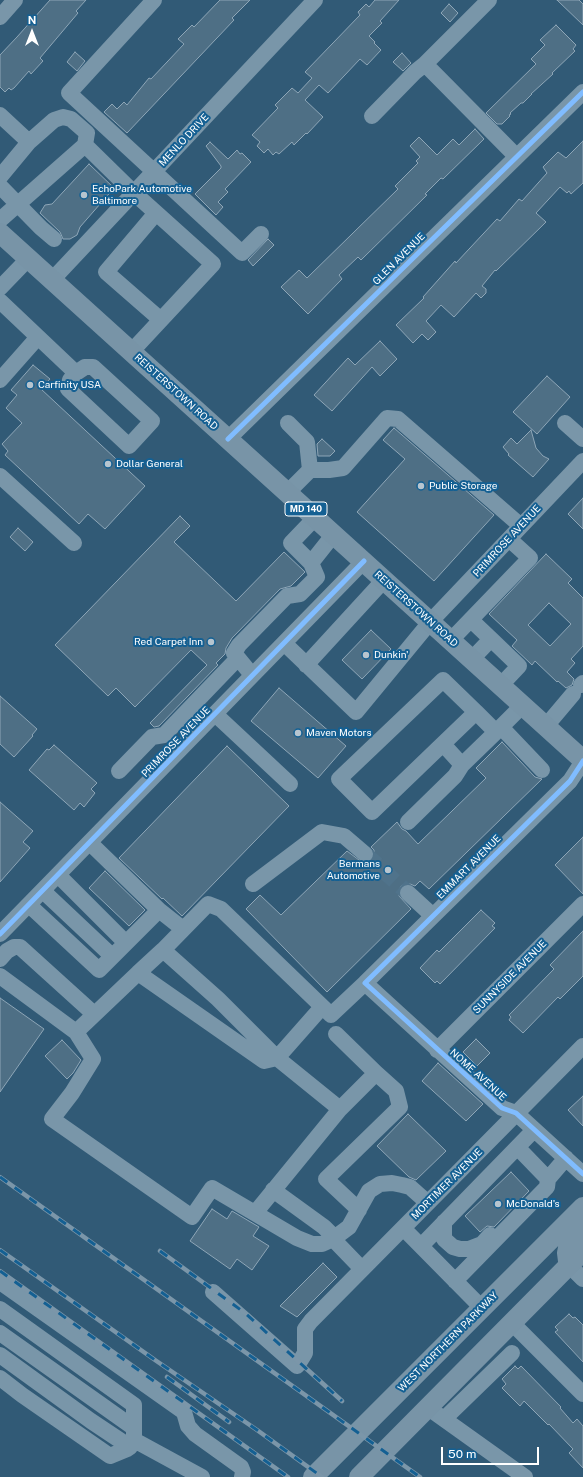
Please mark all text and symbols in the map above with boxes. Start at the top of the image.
north arrow [12,12,52,52]
text: N [28,14,36,26]
street label: MENLO DRIVE [157,111,211,169]
place label: EchoPark Automotive Baltimore [92,183,192,206]
marker: EchoPark Automotive Baltimore [79,190,89,200]
street label: GLEN AVENUE [370,230,428,288]
street label: REISTERSTOWN ROAD [132,351,220,433]
place label: Carfinity USA [38,379,101,391]
marker: Carfinity USA [25,380,35,390]
place label: Dollar General [116,458,183,470]
marker: Dollar General [103,459,113,469]
place label: Public Storage [429,480,497,492]
marker: Public Storage [416,481,426,491]
road number: MD 140 [285,502,327,516]
street label: PRIMROSE AVENUE [471,503,543,579]
street label: REISTERSTOWN ROAD [372,568,460,650]
place label: Red Carpet Inn [134,636,203,648]
marker: Red Carpet Inn [206,637,216,647]
place label: Dunkin' [374,649,408,661]
marker: Dunkin' [361,650,371,660]
street label: PRIMROSE AVENUE [139,704,213,780]
place label: Maven Motors [306,727,372,739]
marker: Maven Motors [293,728,303,738]
street label: EMMART AVENUE [434,832,504,902]
place label: Bermans Automotive [327,858,380,882]
marker: Bermans Automotive [383,865,393,875]
street label: SUNNYSIDE AVENUE [471,938,549,1016]
street label: NOME AVENUE [447,1046,509,1104]
street label: MORTIMER AVENUE [409,1146,485,1222]
place label: McDonald's [506,1198,559,1210]
marker: McDonald's [493,1199,503,1209]
street label: WEST NORTHERN PARKWAY [396,1290,500,1394]
scale bar [443,1439,541,1465]
text: 50 m [448,1447,476,1461]

